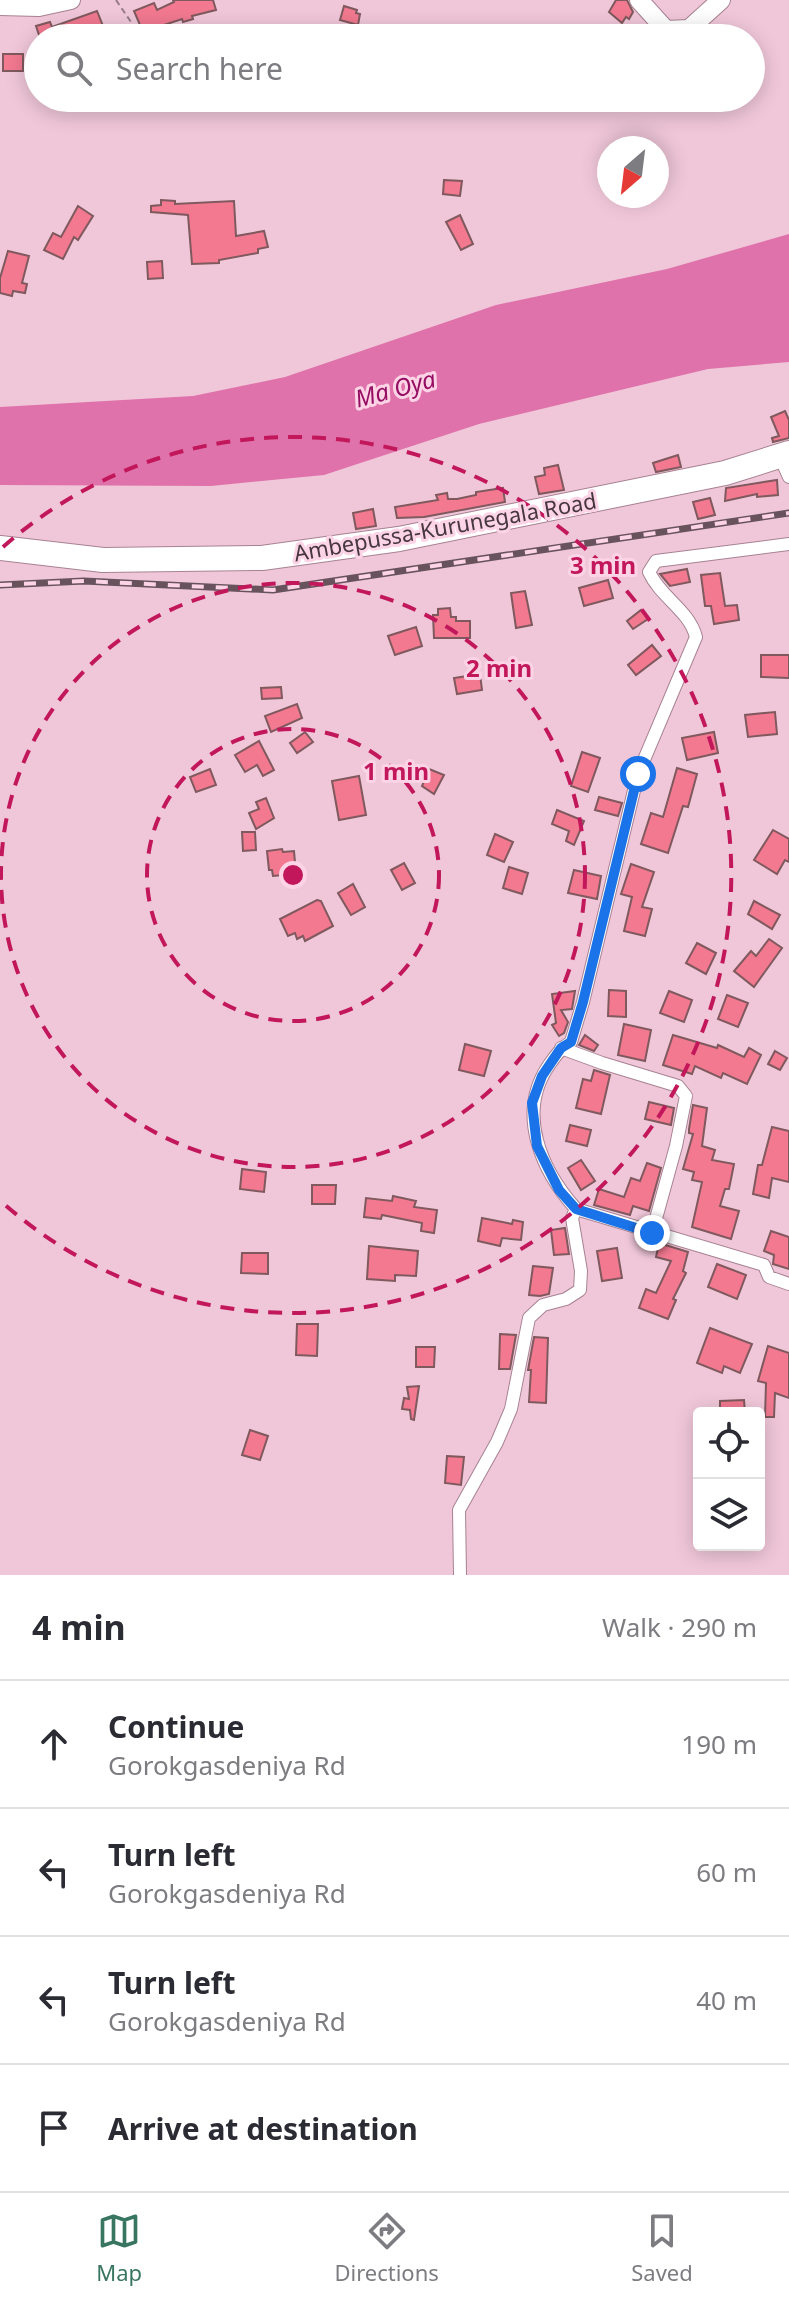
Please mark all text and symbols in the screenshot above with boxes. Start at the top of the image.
search box [24,24,765,112]
icon: search [52,46,96,90]
text: Search here [116,48,283,89]
north arrow [597,136,669,208]
water label: Ma Oya [351,361,439,415]
street label: Ambepussa-Kurunegala Road [291,485,599,567]
text: 3 min [570,548,636,581]
text: 2 min [466,651,532,684]
text: 1 min [363,754,429,787]
route start [620,756,656,792]
centre of rings [279,861,307,889]
route end [634,1215,670,1251]
map controls [693,1407,765,1551]
button: locate [693,1407,765,1479]
button: layers [693,1479,765,1551]
text: 4 min [32,1604,126,1650]
text: Walk · 290 m [602,1609,757,1645]
text: Continue [108,1706,244,1747]
icon: ahead [32,1722,76,1766]
text: 190 m [681,1726,757,1762]
text: Gorokgasdeniya Rd [108,1747,346,1783]
text: Turn left [108,1834,236,1875]
icon: left [32,1850,76,1894]
text: 60 m [696,1854,757,1890]
text: Gorokgasdeniya Rd [108,1875,346,1911]
text: Turn left [108,1962,236,2003]
icon: left [32,1978,76,2022]
text: 40 m [696,1982,757,2018]
text: Gorokgasdeniya Rd [108,2003,346,2039]
icon: arrive [32,2106,76,2150]
text: Arrive at destination [108,2108,418,2149]
tab: Map [96,2209,142,2287]
tab: Directions [334,2209,439,2287]
tab: Saved [631,2209,693,2287]

